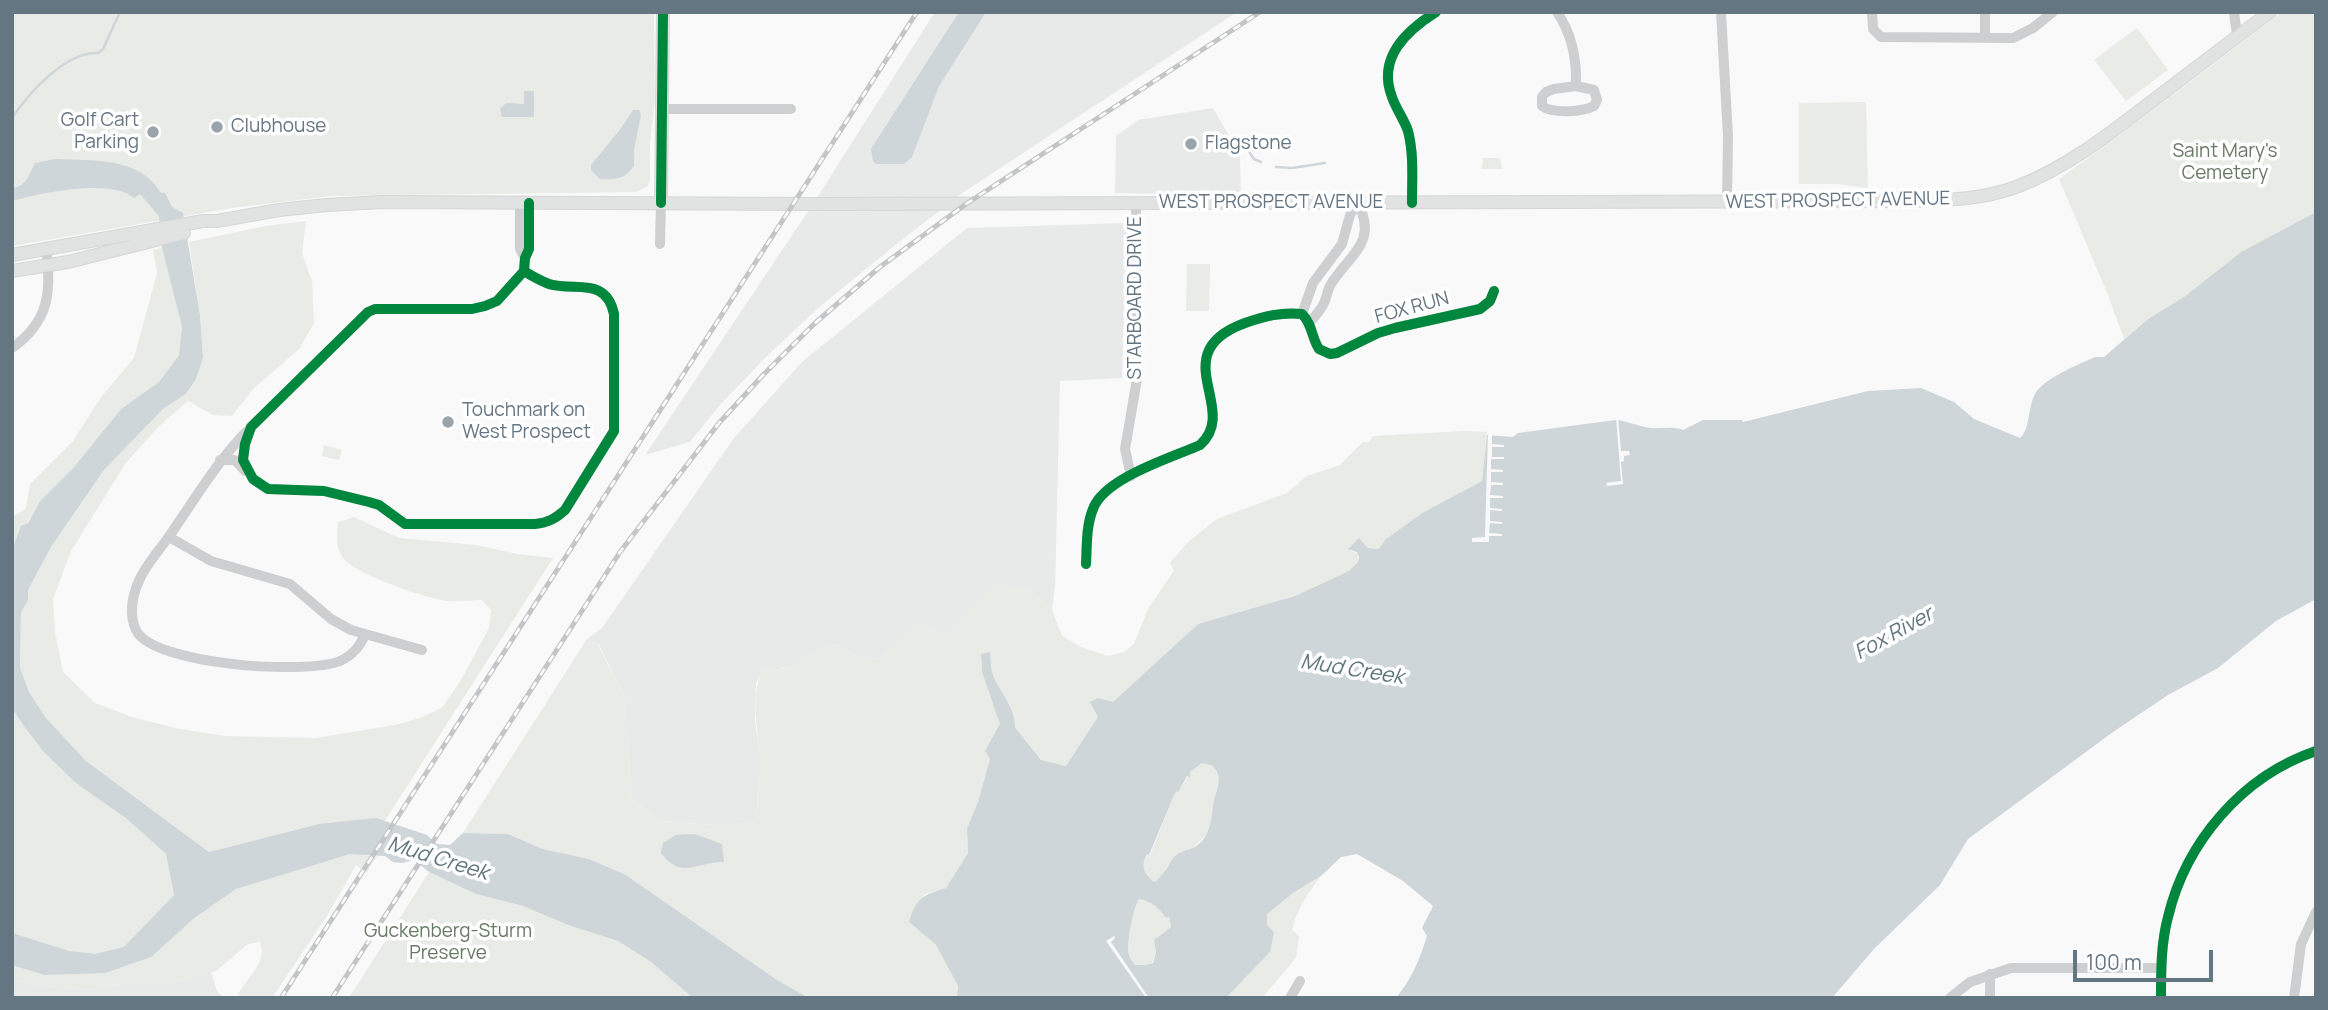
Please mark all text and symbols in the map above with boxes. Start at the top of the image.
place label: Golf Cart Parking [61,110,139,154]
place label: Clubhouse [231,116,326,138]
marker: Clubhouse [209,119,225,135]
marker: Golf Cart Parking [145,124,161,140]
place label: Flagstone [1205,133,1292,155]
marker: Flagstone [1183,136,1199,152]
park label: Saint Mary's Cemetery [2172,141,2278,185]
street label: WEST PROSPECT AVENUE [1726,188,1950,214]
street label: WEST PROSPECT AVENUE [1159,192,1383,214]
street label: STARBOARD DRIVE [1125,216,1147,380]
street label: FOX RUN [1372,287,1452,329]
place label: Touchmark on West Prospect [462,400,591,444]
marker: Touchmark on West Prospect [440,414,456,430]
water label: Fox River [1850,602,1938,666]
water label: Mud Creek [1299,649,1405,691]
water label: Mud Creek [385,832,491,886]
park label: Guckenberg-Sturm Preserve [364,921,532,965]
scale bar [2076,936,2216,980]
text: 100 m [2086,948,2142,976]

